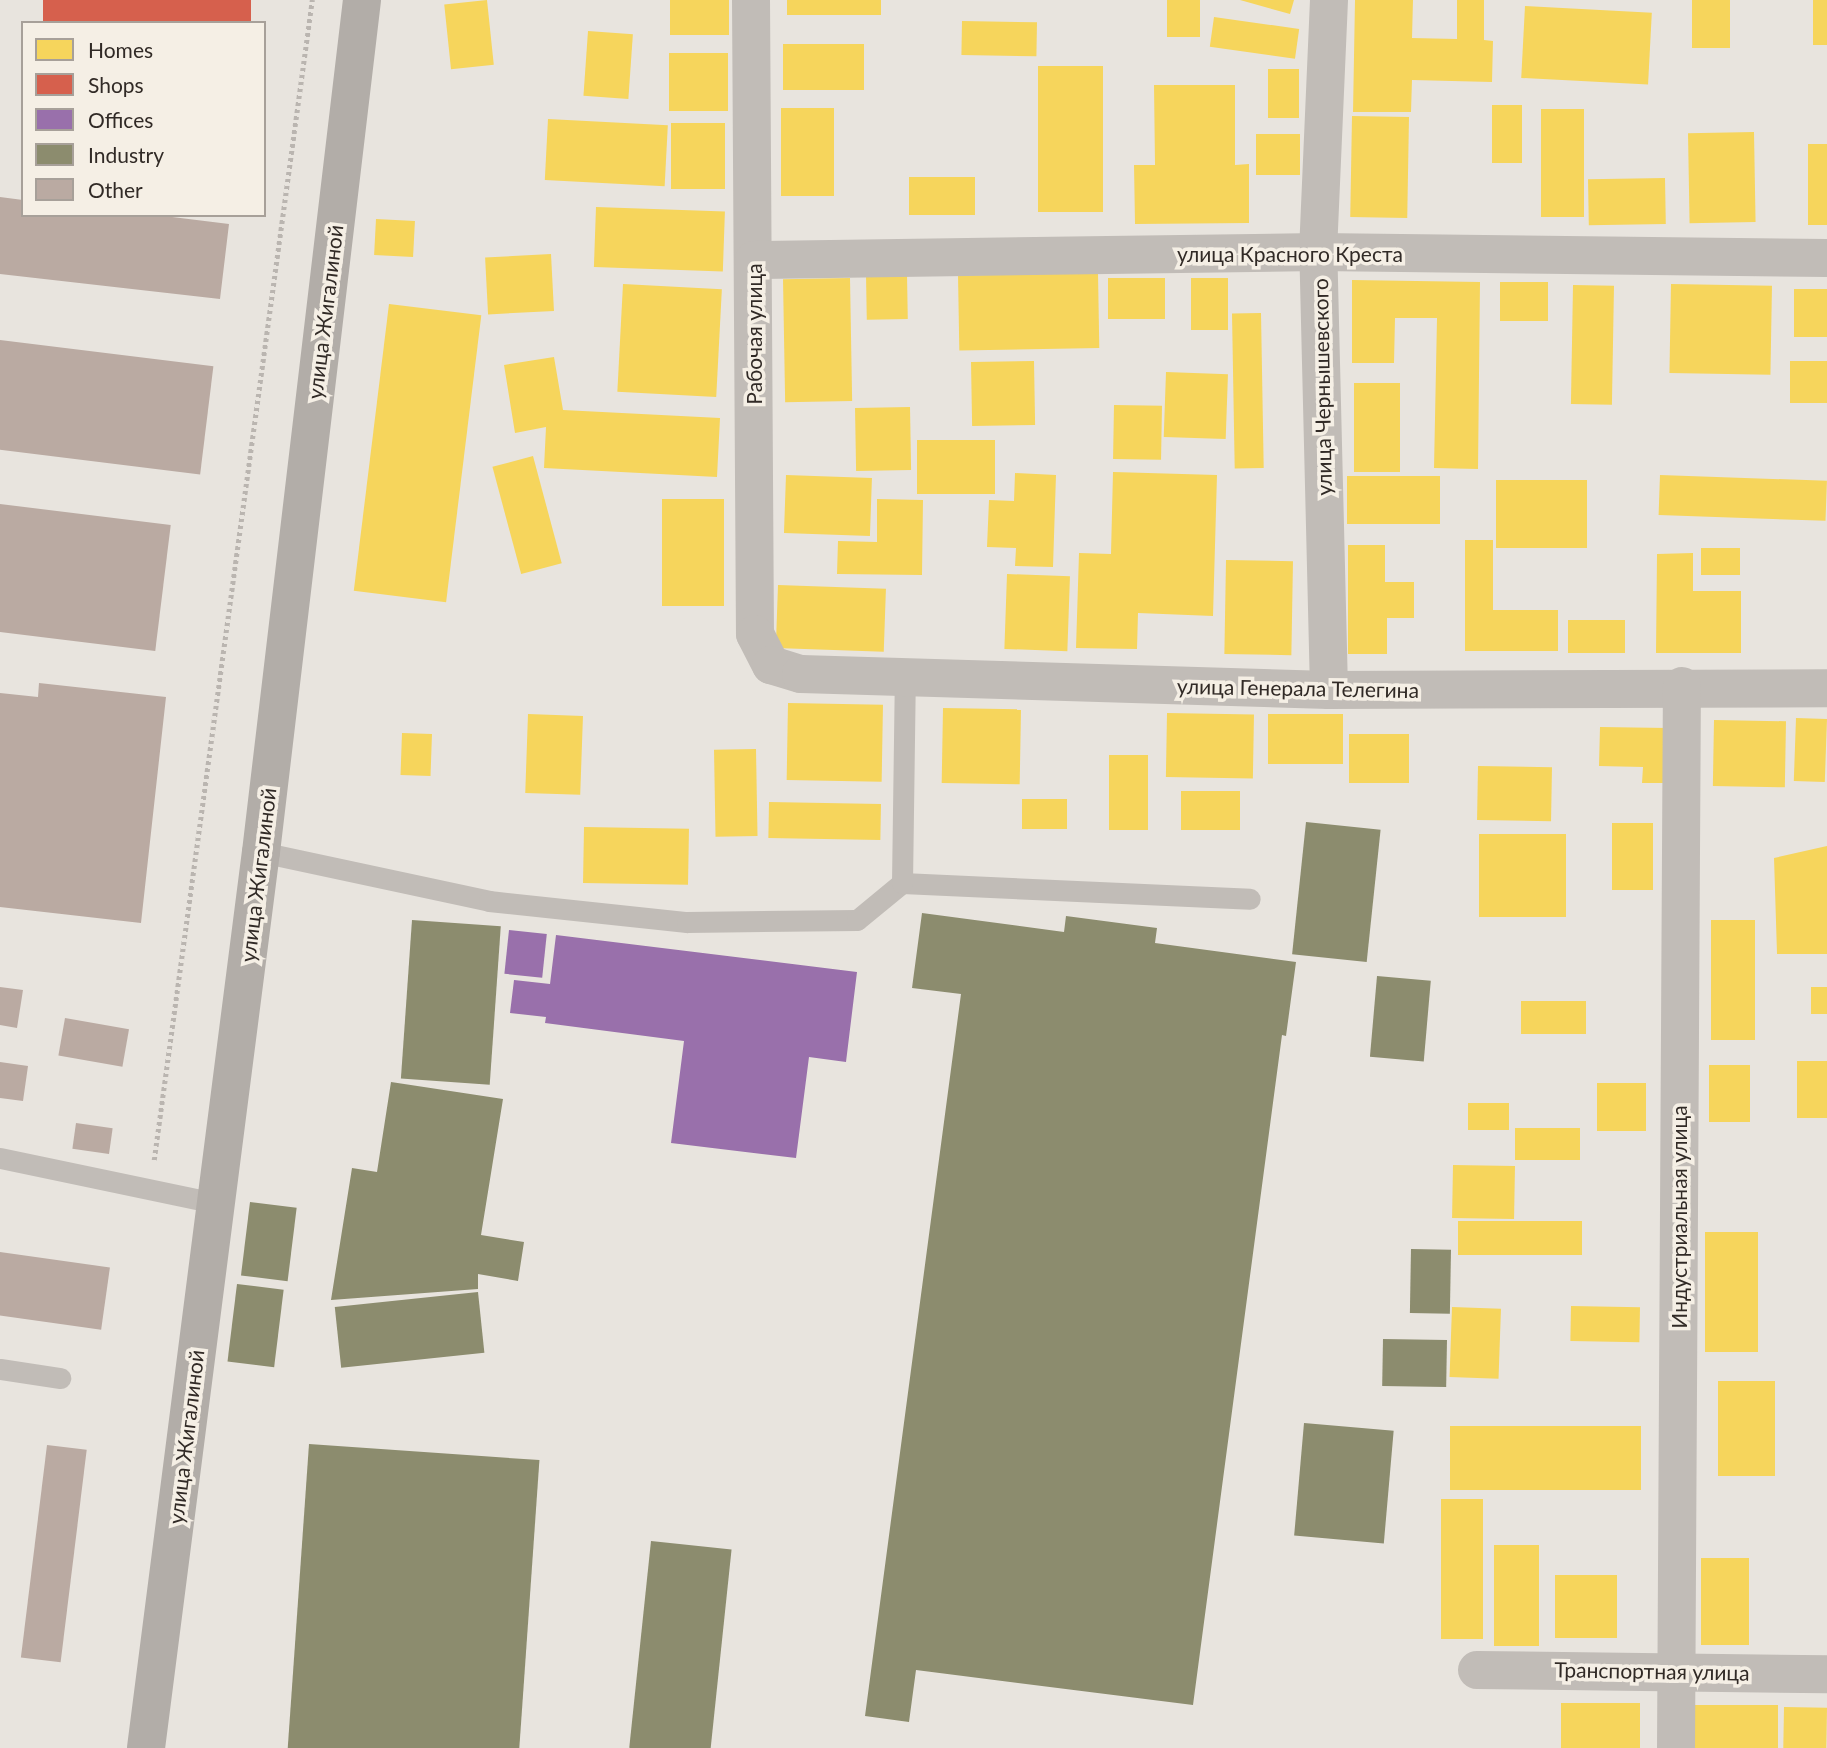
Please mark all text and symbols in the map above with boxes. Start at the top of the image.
legend [21,21,266,217]
text: Homes [88,37,153,62]
text: Shops [88,72,144,97]
text: Offices [88,107,153,132]
text: Industry [88,142,164,167]
text: Other [88,177,143,202]
street label: улица Жигалиной [302,223,348,401]
street label: улица Красного Креста [1177,241,1403,267]
street label: Рабочая улица [741,263,767,405]
street label: улица Чернышевского [1308,278,1336,496]
street label: улица Генерала Телегина [1177,673,1419,703]
street label: улица Жигалиной [235,786,281,964]
street label: Индустриальная улица [1666,1105,1692,1329]
street label: улица Жигалиной [163,1348,209,1526]
street label: Транспортная улица [1554,1657,1750,1685]

